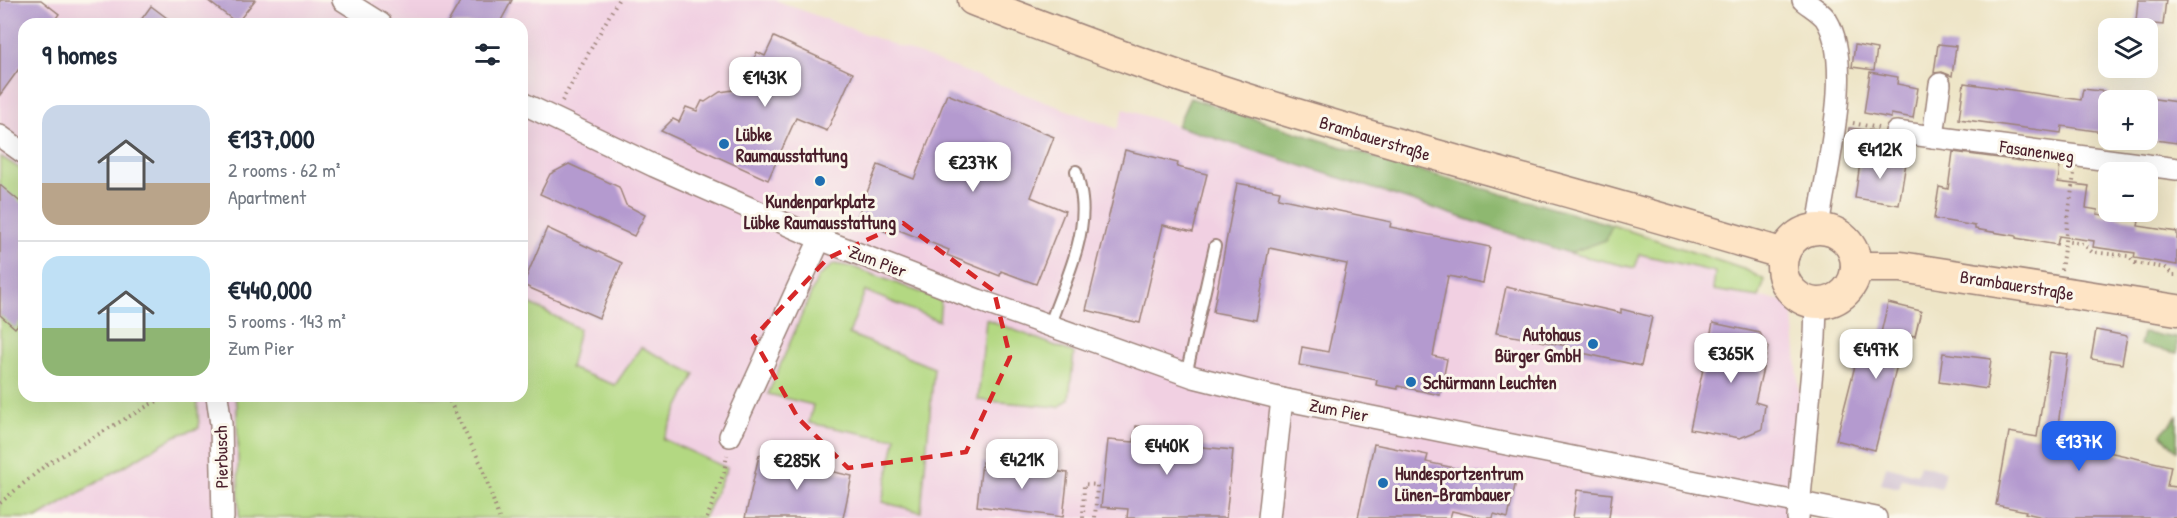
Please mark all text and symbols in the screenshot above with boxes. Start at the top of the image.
map controls [2098,18,2158,222]
button: layers [2098,18,2158,78]
text: 9 homes [42,37,117,72]
icon: filters [471,38,504,71]
pin: €143K [723,57,807,108]
text: €143K [743,63,787,90]
button: + [2098,90,2158,150]
street label: Brambauerstraße [1316,109,1434,167]
text: €137,000 [228,121,315,156]
place label: Lübke Raumausstattung [736,122,848,169]
icon: home [90,129,162,201]
pin: €412K [1838,129,1922,180]
street label: Fasanenweg [1997,133,2076,169]
text: €412K [1858,135,1902,162]
marker: Lübke Raumausstattung [717,137,731,151]
pin: €237K [931,142,1015,193]
text: €237K [949,148,997,175]
text: 2 rooms · 62 m² [228,156,340,183]
button: − [2098,162,2158,222]
marker: Kundenparkplatz Lübke Raumausstattung [813,174,827,188]
text: Apartment [228,183,306,210]
place label: Kundenparkplatz Lübke Raumausstattung [744,189,896,236]
street label: Zum Pier [846,239,910,283]
street label: Brambauerstraße [1958,264,2076,306]
text: €440,000 [228,272,312,307]
icon: home [90,280,162,352]
text: 5 rooms · 143 m² [228,307,346,334]
place label: Autohaus Bürger GmbH [1495,322,1582,369]
pin: €497K [1834,329,1918,380]
pin: €365K [1689,333,1773,384]
text: Zum Pier [228,334,294,361]
text: €497K [1854,335,1898,362]
marker: Autohaus Bürger GmbH [1586,337,1600,351]
text: €365K [1708,339,1754,366]
place label: Schürmann Leuchten [1423,370,1557,395]
marker: Schürmann Leuchten [1404,375,1418,389]
street label: Zum Pier [1307,392,1371,428]
pin: €137K [2037,421,2121,472]
street label: Pierbusch [208,425,234,489]
pin: €440K [1125,425,1209,476]
text: €137K [2056,427,2102,454]
text: €440K [1145,431,1189,458]
pin: €421K [980,439,1064,490]
pin: €285K [755,440,839,491]
text: €421K [1000,445,1044,472]
text: €285K [774,446,820,473]
place label: Hundesportzentrum Lünen-Brambauer [1395,461,1524,507]
marker: Hundesportzentrum Lünen-Brambauer [1376,476,1390,490]

